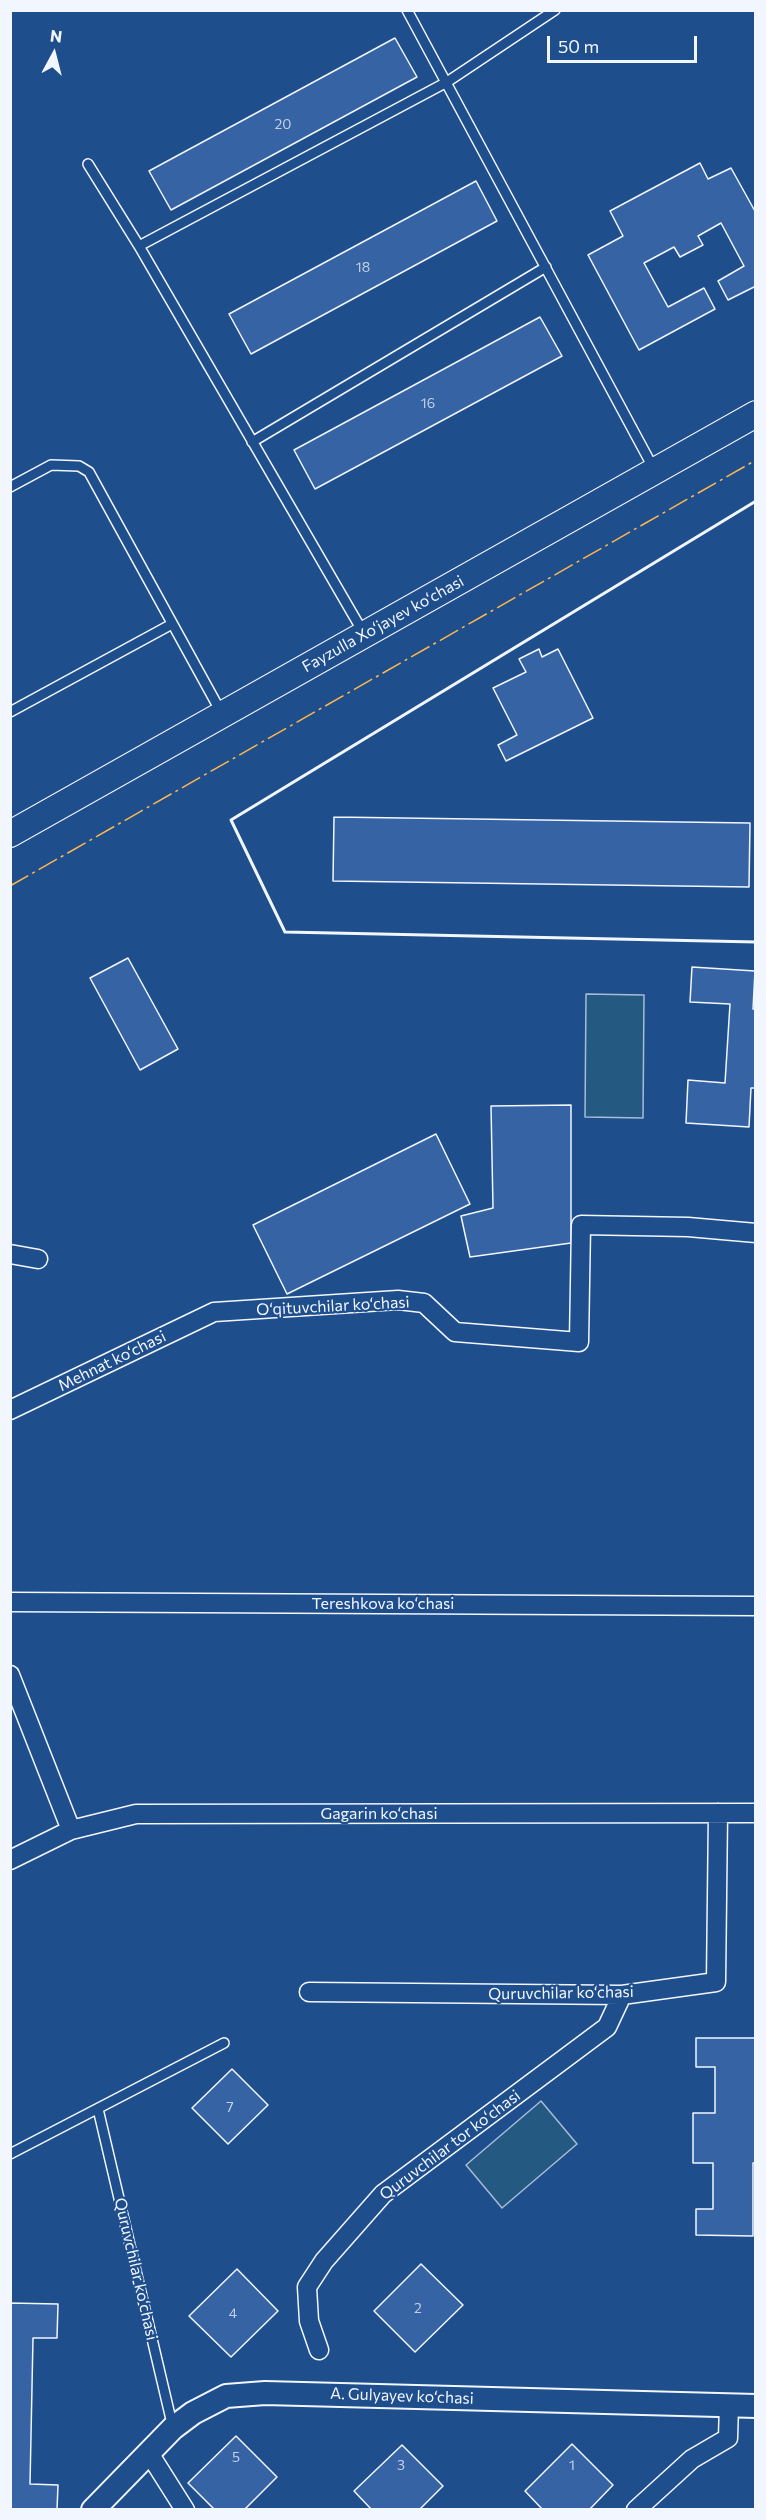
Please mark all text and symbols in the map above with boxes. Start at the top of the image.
north arrow [24,24,84,84]
scale bar [550,24,700,62]
text: N [49,25,63,46]
text: 50 m [558,35,599,57]
house number: 20 [275,116,291,132]
house number: 18 [356,259,370,275]
house number: 16 [421,395,435,411]
street label: Fayzulla Xo‘jayev ko‘chasi [299,571,467,677]
street label: O‘qituvchilar ko‘chasi [256,1292,410,1320]
street label: Mehnat ko‘chasi [55,1327,169,1395]
street label: Tereshkova ko‘chasi [312,1594,454,1614]
street label: Gagarin ko‘chasi [320,1804,438,1824]
street label: Quruvchilar ko‘chasi [488,1982,634,2004]
street label: Quruvchilar tor ko‘chasi [376,2086,524,2204]
house number: 7 [226,2099,234,2115]
street label: Quruvchilar ko‘chasi [110,2196,162,2342]
house number: 2 [414,2300,422,2316]
house number: 4 [229,2305,237,2321]
street label: A. Gulyayev ko‘chasi [330,2384,474,2408]
house number: 5 [232,2449,240,2465]
house number: 3 [397,2457,405,2473]
house number: 1 [569,2457,575,2473]

